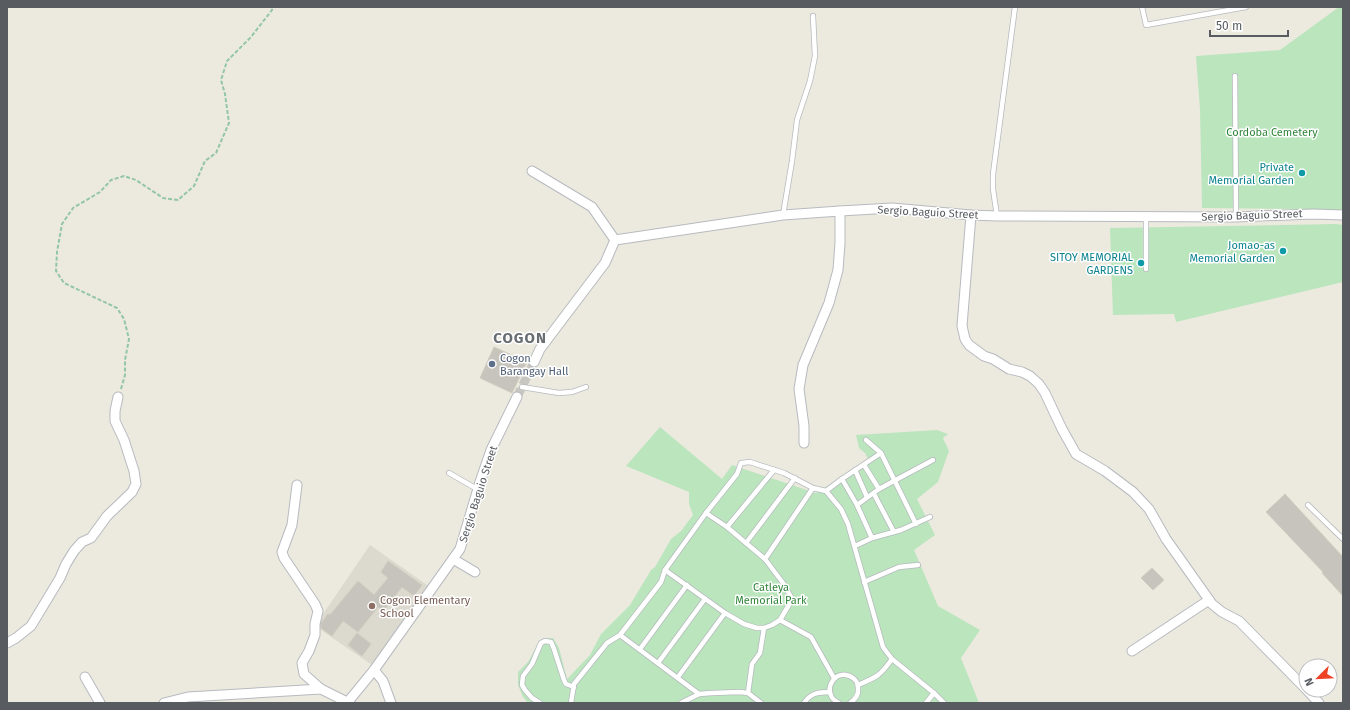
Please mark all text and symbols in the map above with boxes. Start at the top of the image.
scale bar [1210,12,1288,38]
text: 50 m [1216,19,1242,33]
park label: Cordoba Cemetery [1226,126,1318,139]
place label: Private Memorial Garden [1208,161,1294,187]
marker: Private Memorial Garden [1297,168,1307,178]
street label: Sergio Baguio Street [877,203,979,222]
street label: Sergio Baguio Street [1201,207,1303,224]
place label: Jomao-as Memorial Garden [1189,239,1275,265]
marker: Jomao-as Memorial Garden [1278,246,1288,256]
place label: SITOY MEMORIAL GARDENS [1050,251,1134,277]
marker: SITOY MEMORIAL GARDENS [1136,258,1146,268]
district label: COGON [493,329,547,347]
place label: Cogon Barangay Hall [500,352,568,378]
marker: Cogon Barangay Hall [487,359,497,369]
street label: Sergio Baguio Street [457,444,500,544]
park label: Catleya Memorial Park [735,581,807,607]
place label: Cogon Elementary School [380,594,471,620]
marker: Cogon Elementary School [367,601,377,611]
north arrow [1298,658,1338,698]
text: N [1302,676,1317,688]

